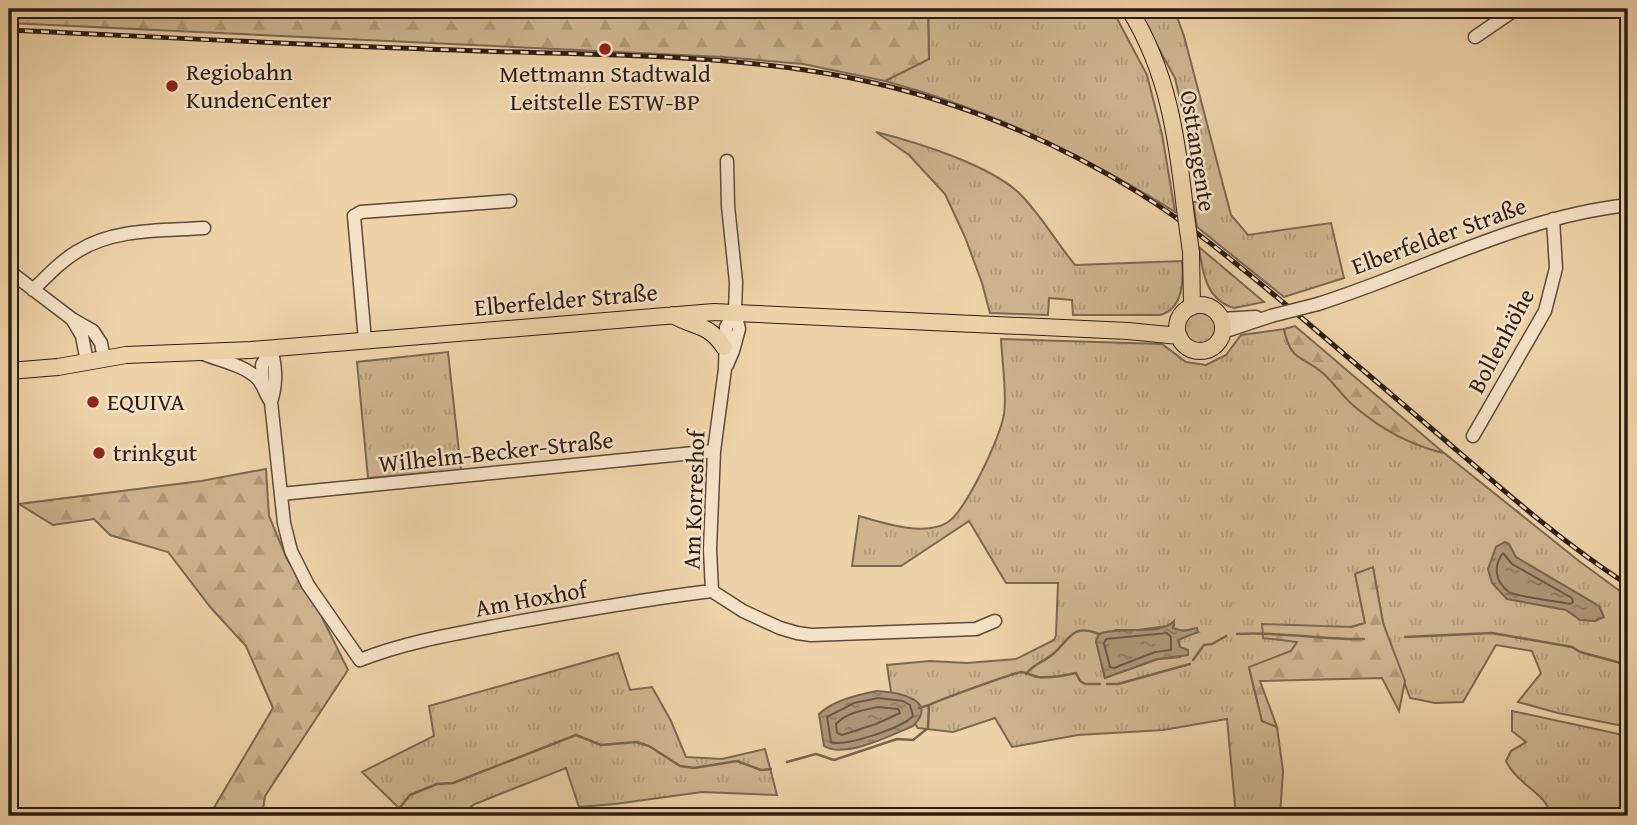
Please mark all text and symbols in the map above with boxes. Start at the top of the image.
marker: Mettmann Stadtwald Leitstelle ESTW-BP [597,41,613,57]
place label: Regiobahn KundenCenter [186,54,332,117]
place label: Mettmann Stadtwald Leitstelle ESTW-BP [499,56,711,119]
marker: Regiobahn KundenCenter [164,78,180,94]
street label: Osttangente [1172,88,1225,214]
street label: Elberfelder Straße [1346,188,1531,283]
street label: Elberfelder Straße [473,274,659,325]
street label: Bollenhöhe [1458,282,1543,400]
place label: EQUIVA [107,384,185,419]
marker: EQUIVA [85,394,101,410]
street label: Wilhelm-Becker-Straße [377,422,615,481]
street label: Am Korreshof [674,427,714,570]
place label: trinkgut [113,435,198,470]
marker: trinkgut [91,445,107,461]
street label: Am Hoxhof [472,571,592,626]

